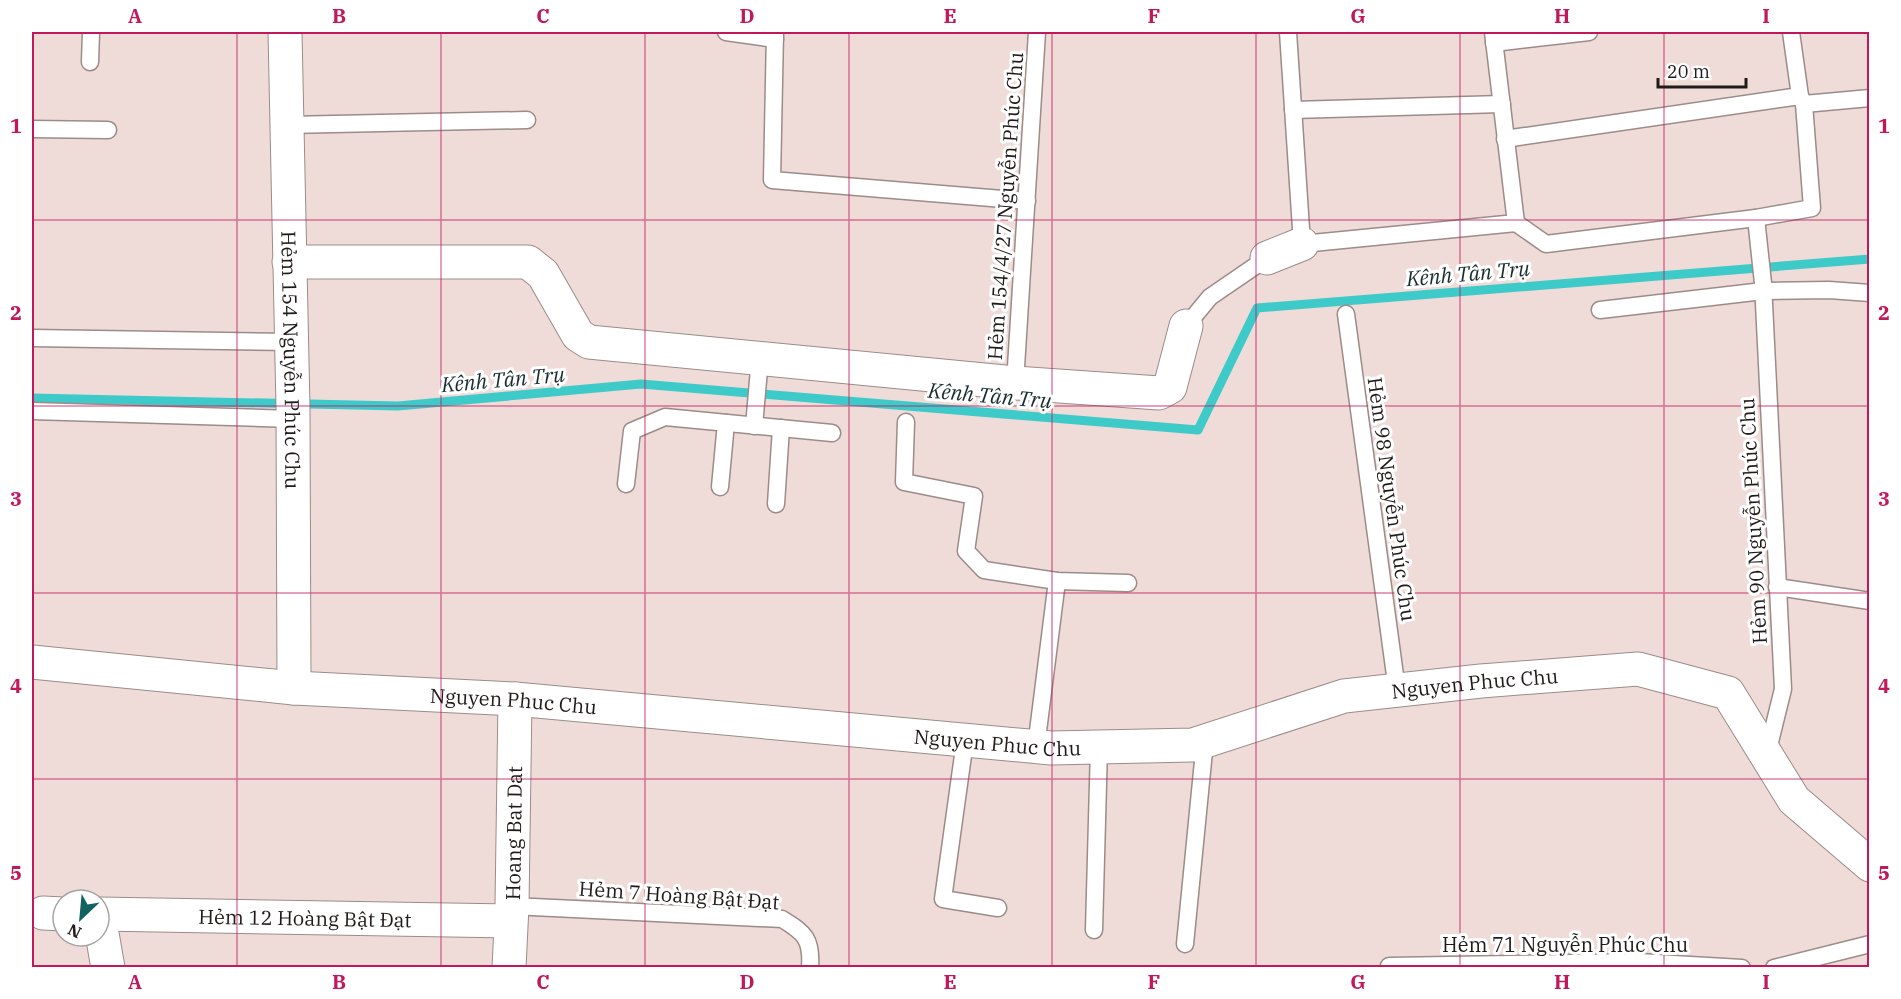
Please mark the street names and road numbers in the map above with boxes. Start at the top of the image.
street label: Hẻm 154/4/27 Nguyễn Phúc Chu [981,51,1029,361]
street label: Hẻm 154 Nguyễn Phúc Chu [276,231,307,489]
street label: Hẻm 98 Nguyễn Phúc Chu [1362,375,1422,623]
street label: Hẻm 90 Nguyễn Phúc Chu [1733,397,1773,645]
street label: Nguyen Phuc Chu [1390,662,1559,704]
street label: Nguyen Phuc Chu [429,681,598,720]
street label: Nguyen Phuc Chu [913,722,1081,762]
street label: Hoang Bat Dat [499,766,528,900]
street label: Hẻm 7 Hoàng Bật Đạt [578,875,780,915]
street label: Hẻm 12 Hoàng Bật Đạt [198,902,412,933]
street label: Hẻm 71 Nguyễn Phúc Chu [1442,931,1688,958]

